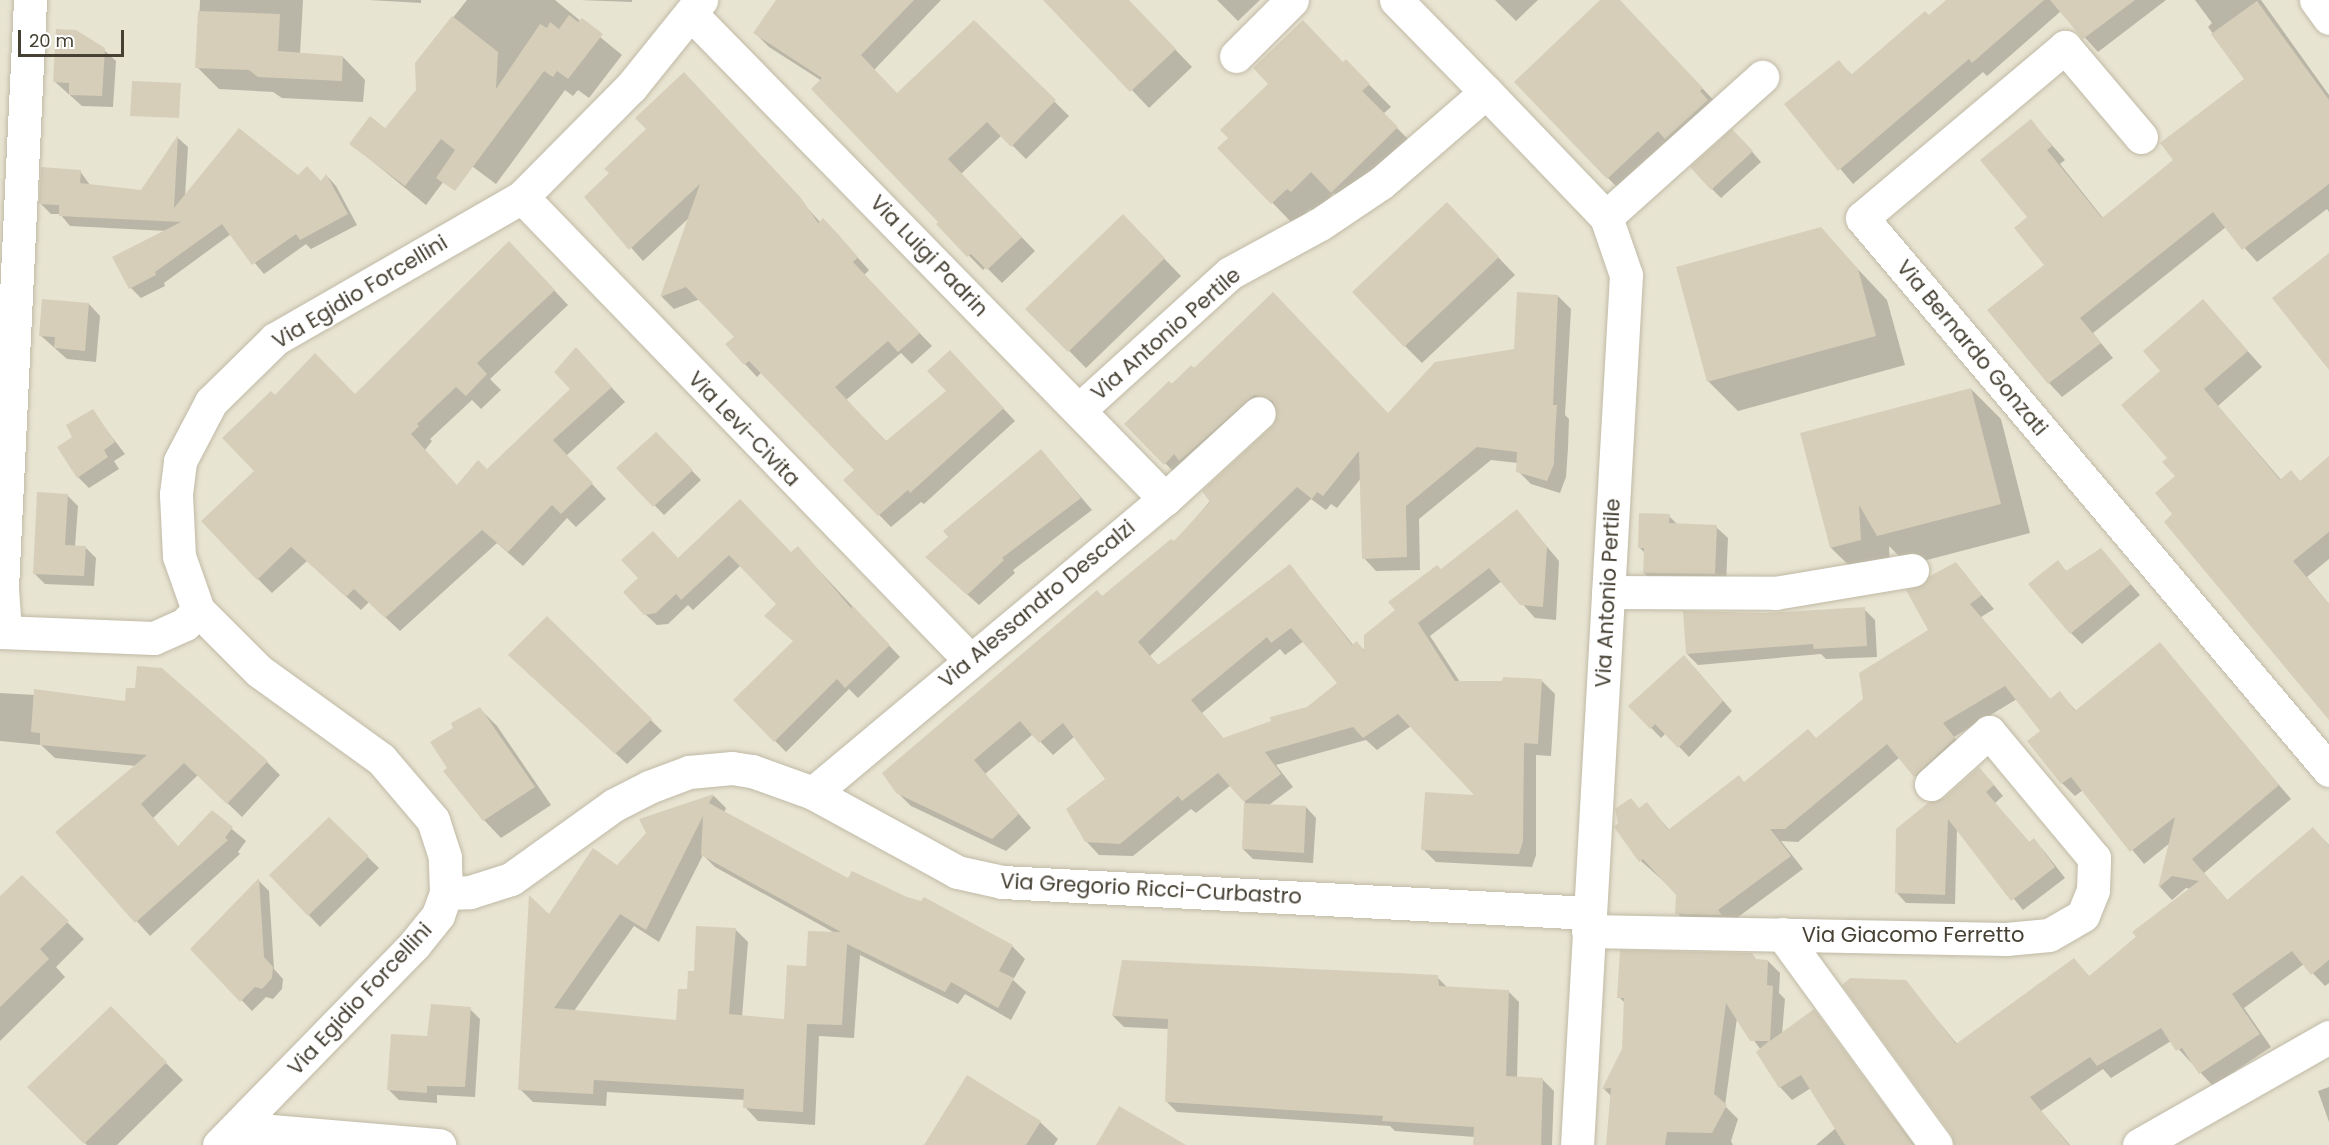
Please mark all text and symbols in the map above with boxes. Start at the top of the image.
scale bar [21,18,128,56]
text: 20 m [29,28,74,53]
street label: Via Luigi Padrin [865,190,993,322]
street label: Via Egidio Forcellini [268,230,452,354]
street label: Via Bernardo Gonzati [1891,255,2053,441]
street label: Via Antonio Pertile [1086,262,1246,406]
street label: Via Levi-Civita [683,366,805,492]
street label: Via Antonio Pertile [1590,498,1626,688]
street label: Via Alessandro Descalzi [934,515,1140,693]
street label: Via Gregorio Ricci-Curbastro [1000,869,1302,909]
street label: Via Egidio Forcellini [283,917,437,1081]
street label: Via Giacomo Ferretto [1802,922,2024,948]

